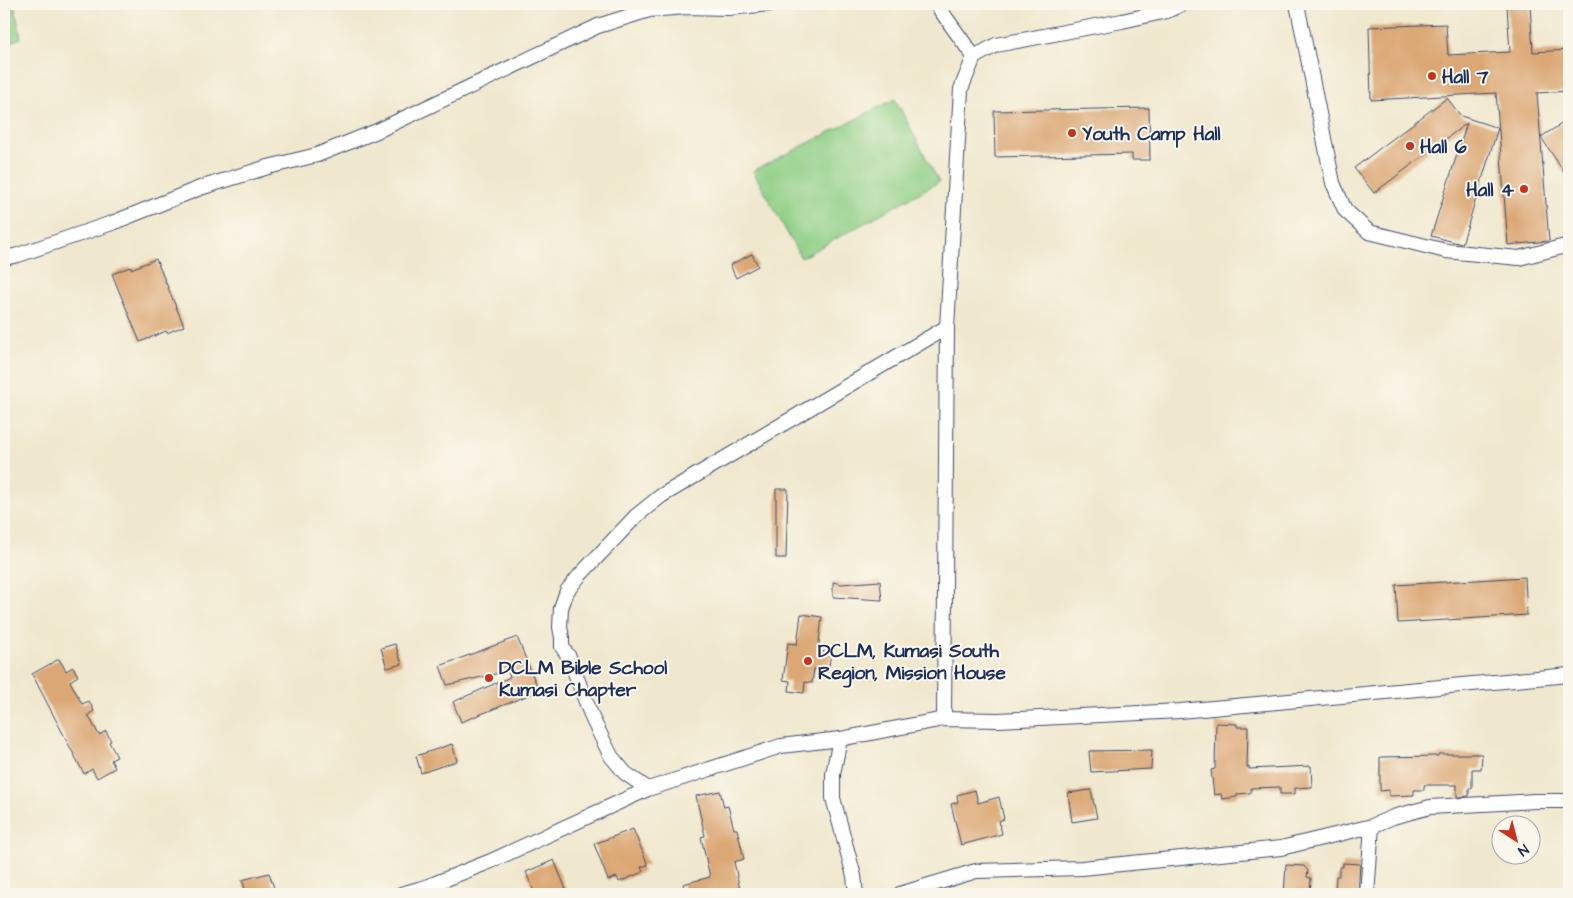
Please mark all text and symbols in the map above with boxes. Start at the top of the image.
place label: Hall 7 [1442,64,1489,91]
marker: Hall 7 [1426,70,1438,82]
place label: Youth Camp Hall [1082,121,1220,148]
marker: Youth Camp Hall [1066,127,1078,139]
place label: Hall 6 [1420,134,1467,161]
marker: Hall 6 [1404,140,1416,152]
place label: Hall 4 [1466,177,1514,204]
marker: Hall 4 [1518,183,1530,195]
place label: DCLM, Kumasi South Region, Mission House [818,638,1006,688]
place label: DCLM Bible School Kumasi Chapter [499,655,667,704]
marker: DCLM, Kumasi South Region, Mission House [802,655,814,667]
marker: DCLM Bible School Kumasi Chapter [483,672,495,684]
north arrow [1490,816,1540,866]
text: N [1513,839,1532,861]

